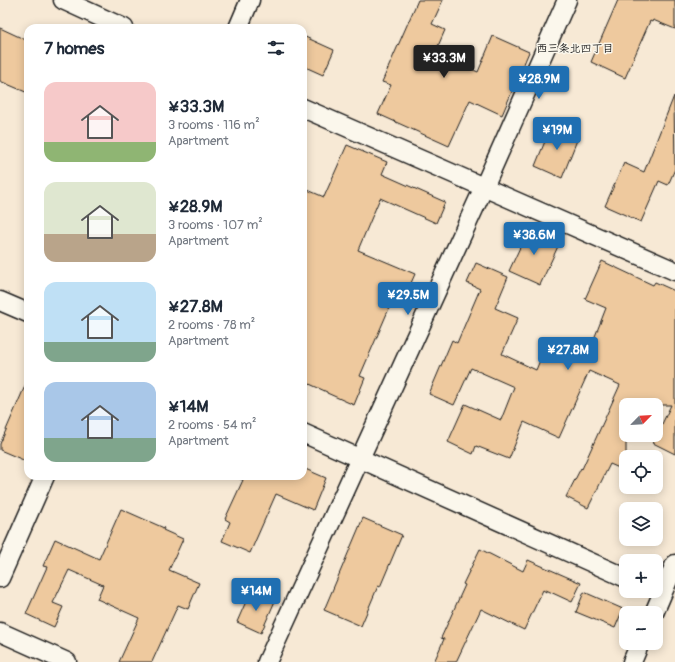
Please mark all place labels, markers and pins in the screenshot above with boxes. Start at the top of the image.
pin: ¥33.3M [411,45,477,79]
pin: ¥28.9M [506,66,572,100]
pin: ¥19M [533,117,581,151]
pin: ¥38.6M [501,222,567,256]
pin: ¥29.5M [375,282,441,316]
pin: ¥27.8M [535,337,601,371]
pin: ¥14M [232,578,280,612]

